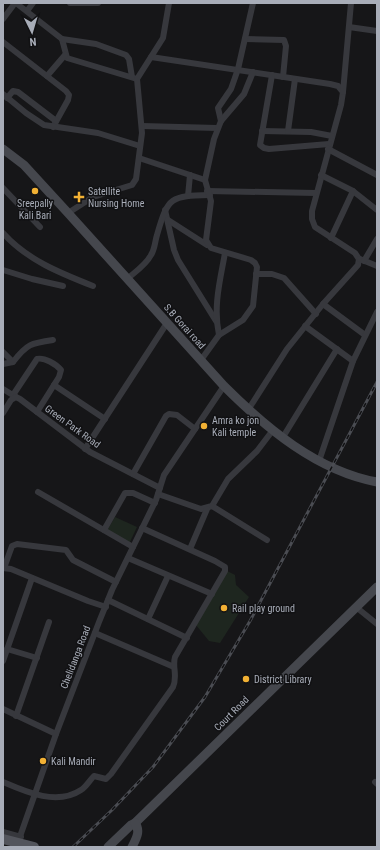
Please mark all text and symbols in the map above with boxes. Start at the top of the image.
north arrow [12,12,52,52]
text: N [29,35,37,48]
marker: Sreepally Kali Bari [30,186,40,196]
place label: Satellite Nursing Home [88,186,145,209]
marker: Satellite Nursing Home [73,191,85,203]
place label: Sreepally Kali Bari [17,198,53,221]
street label: S.B Gorai road [162,302,208,351]
street label: Green Park Road [43,403,102,450]
place label: Amra ko jon Kali temple [212,415,259,438]
marker: Amra ko jon Kali temple [199,421,209,431]
marker: Rail play ground [219,603,229,613]
place label: Rail play ground [232,603,295,614]
street label: Chelidanga Road [58,624,93,690]
marker: District Library [241,674,251,684]
place label: District Library [254,674,312,685]
street label: Court Road [212,694,251,733]
marker: Kali Mandir [38,756,48,766]
place label: Kali Mandir [51,756,96,767]

